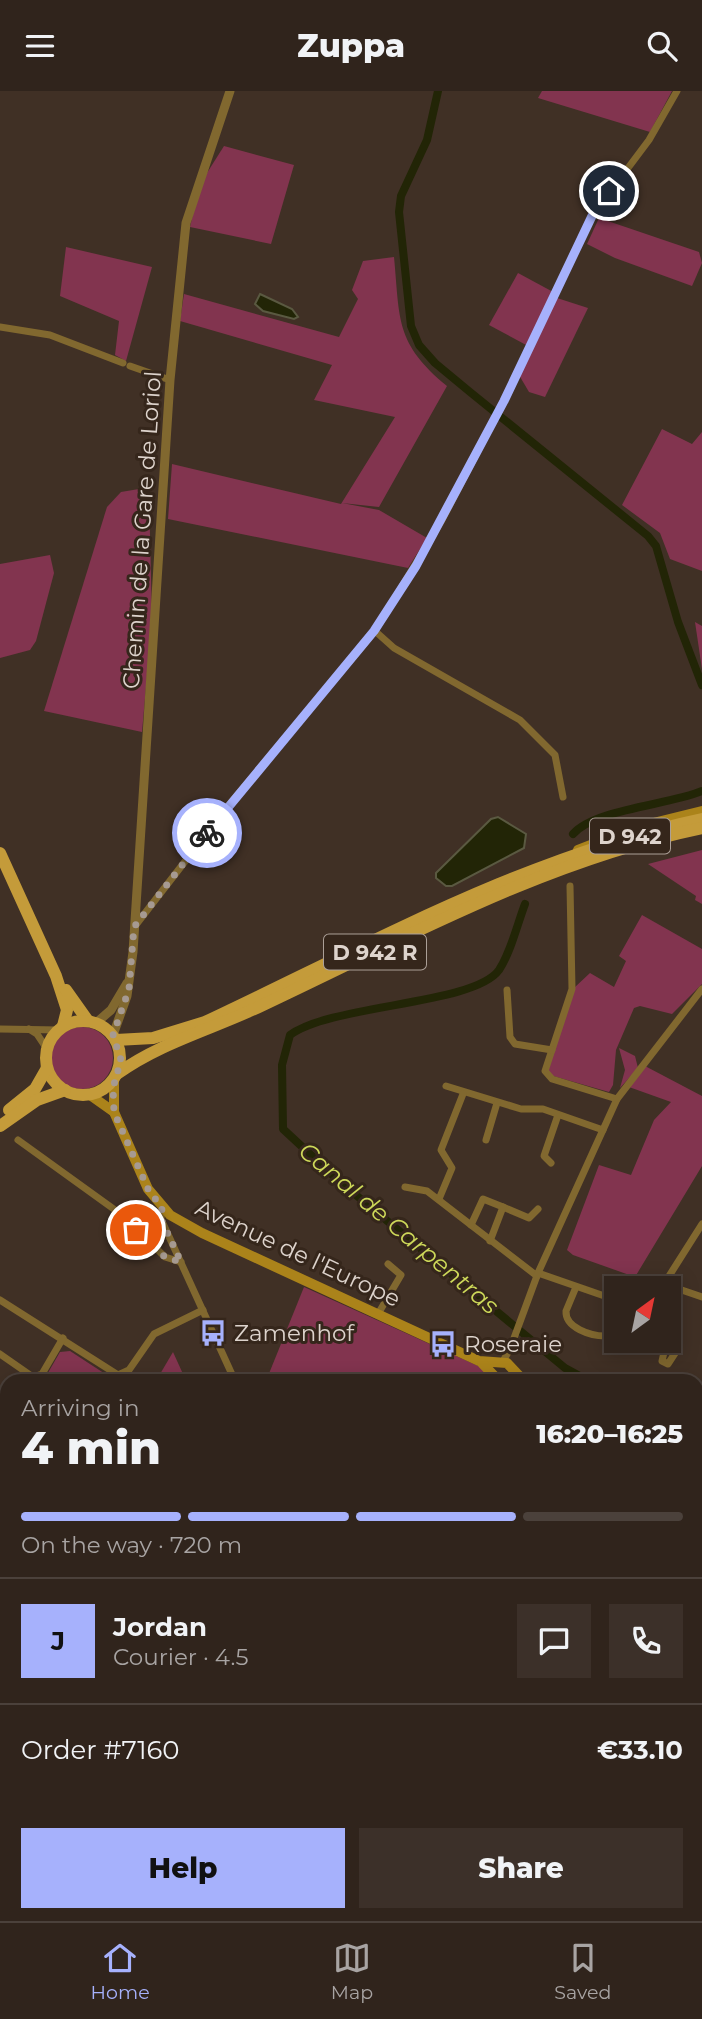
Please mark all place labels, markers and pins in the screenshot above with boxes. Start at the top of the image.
pin [579,161,639,221]
pin [106,1200,166,1260]
bus stop icon: Zamenhof [198,1318,228,1348]
place label: Zamenhof [234,1319,355,1347]
bus stop icon: Roseraie [428,1329,458,1359]
place label: Roseraie [464,1330,562,1358]

